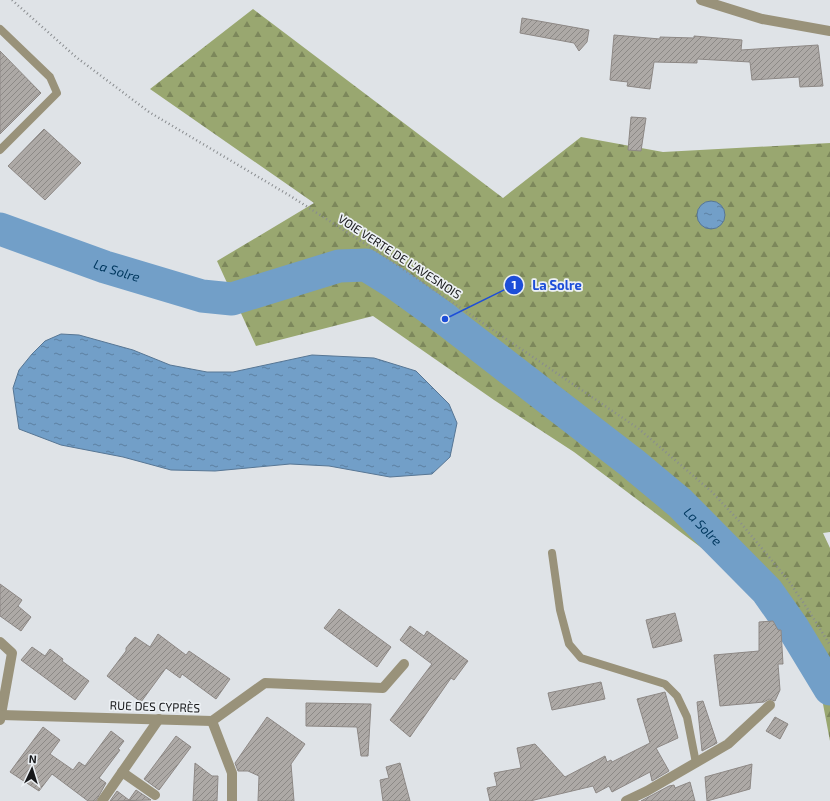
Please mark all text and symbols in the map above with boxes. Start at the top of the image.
street label: VOIE VERTE DE L'AVESNOIS [336,211,464,301]
water label: La Solre [92,256,142,285]
callout: La Solre [504,273,590,298]
text: 1 [511,277,517,291]
text: La Solre [532,277,582,293]
water label: La Solre [681,504,725,549]
street label: RUE DES CYPRÈS [110,697,201,715]
north arrow [12,749,52,789]
text: N [28,752,37,765]

